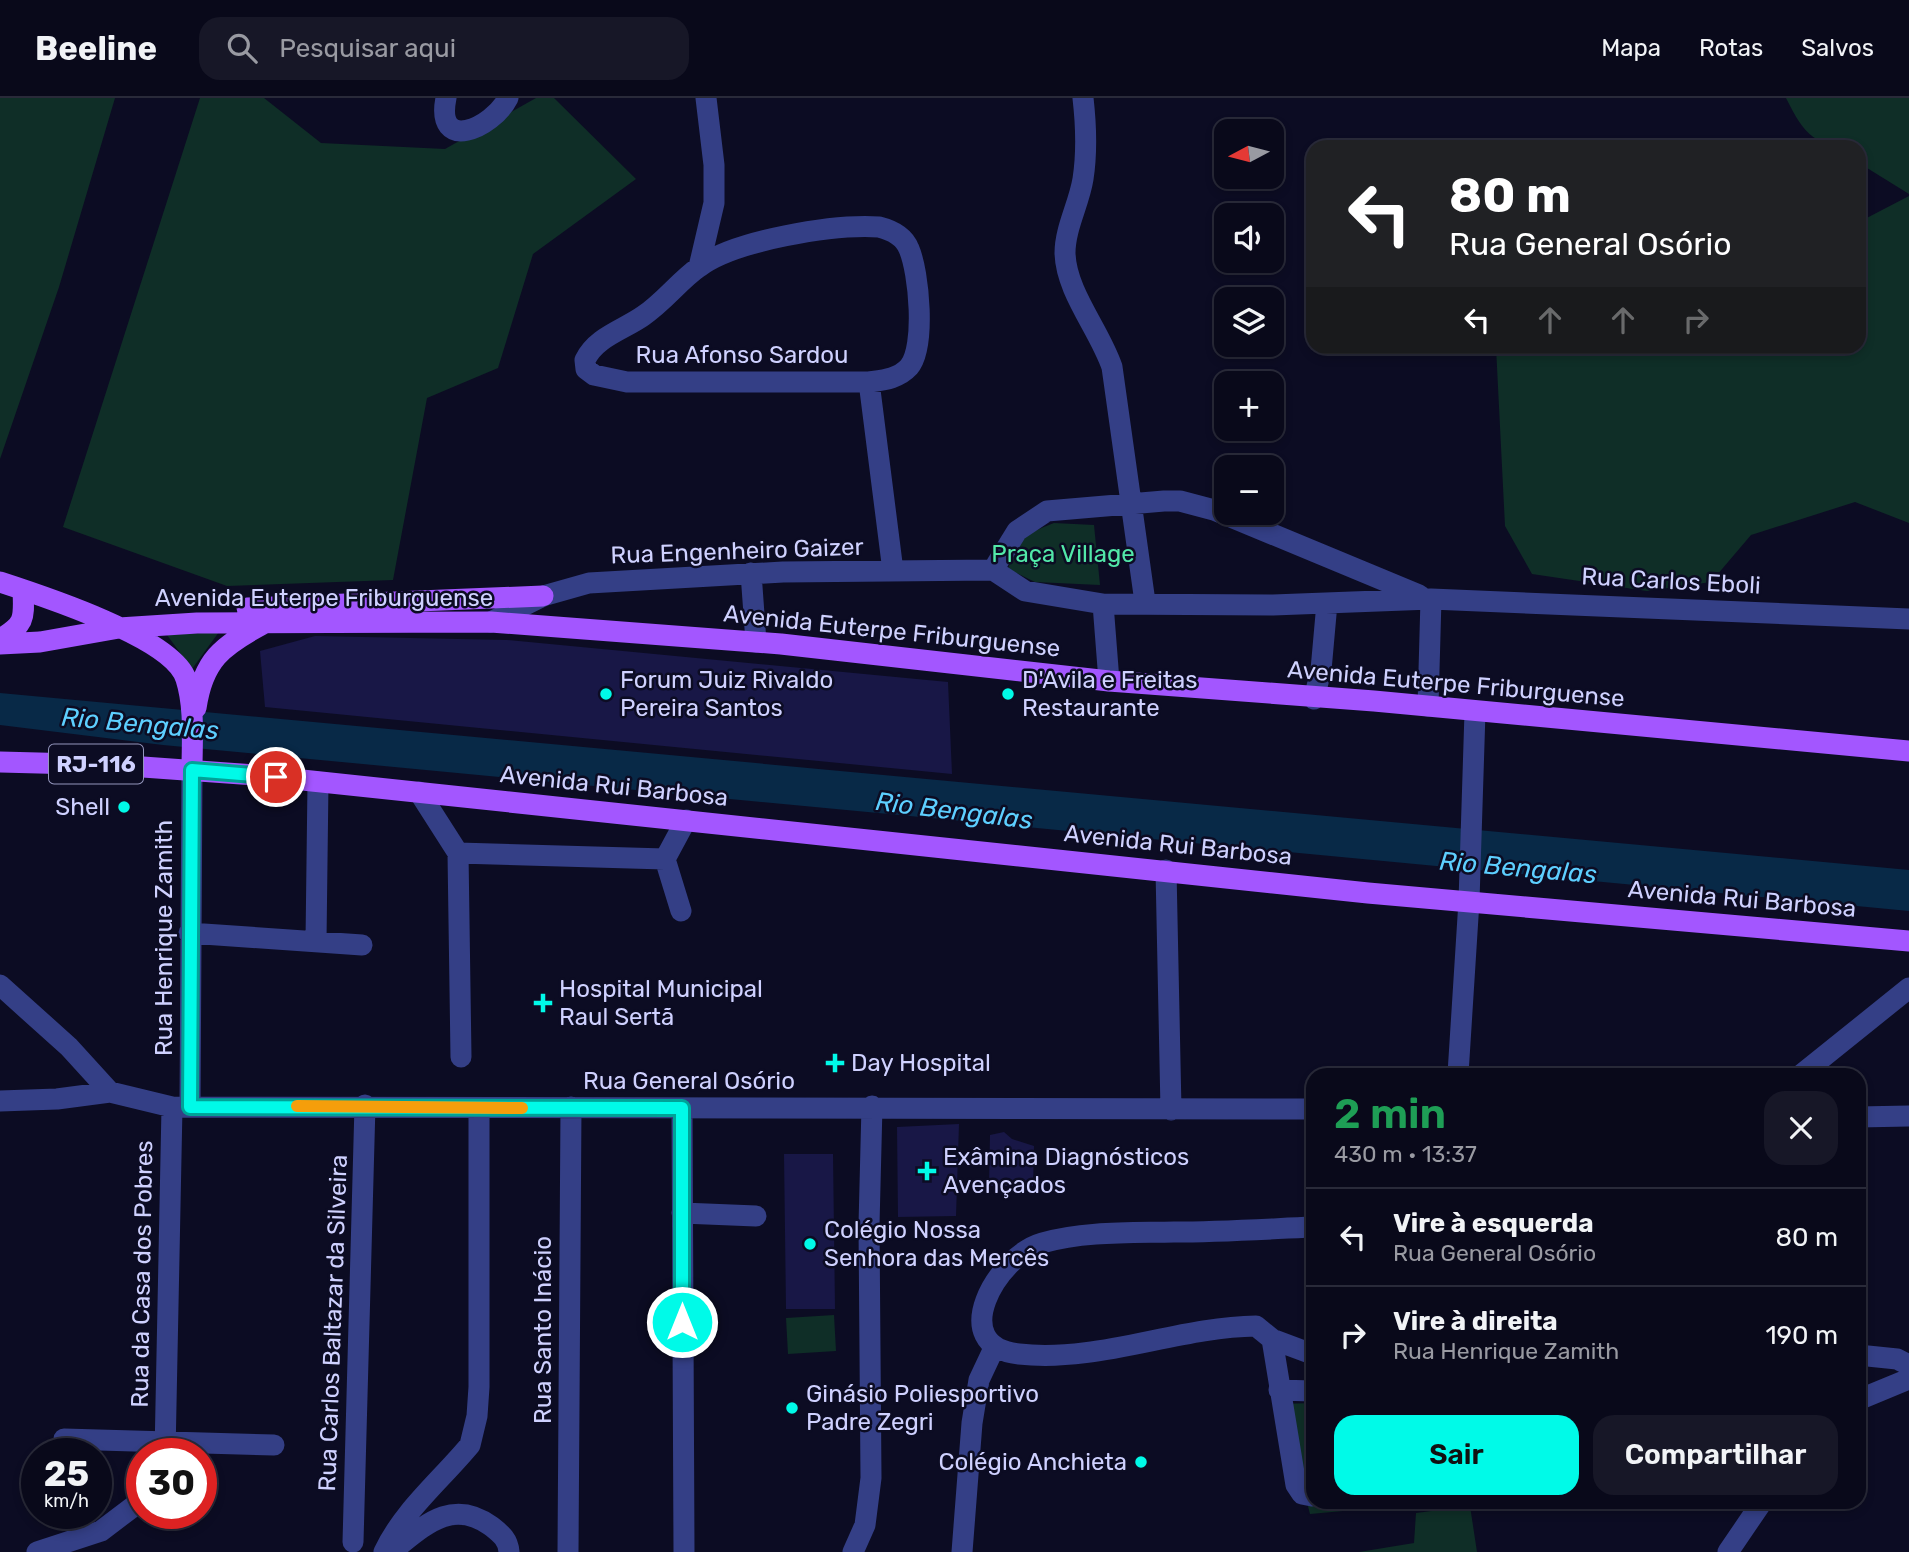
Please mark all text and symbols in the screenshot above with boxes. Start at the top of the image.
search box [199,17,689,80]
text: Beeline [35,29,157,68]
icon: search [223,29,261,67]
text: Pesquisar aqui [279,33,456,64]
text: Mapa [1601,34,1661,62]
text: Rotas [1699,34,1763,62]
text: Salvos [1801,34,1874,62]
north arrow [1214,119,1284,189]
map controls [1214,119,1284,525]
text: 80 m [1449,166,1571,224]
icon: left [1334,168,1425,259]
button: sound [1214,203,1284,273]
text: Rua General Osório [1449,225,1732,263]
button: layers [1214,287,1284,357]
icon: left [1458,301,1496,339]
icon: ahead [1531,301,1569,339]
icon: ahead [1604,301,1642,339]
icon: right [1677,301,1715,339]
street label: Rua Afonso Sardou [635,341,849,369]
button: + [1214,371,1284,441]
button: − [1214,455,1284,525]
street label: Rua Engenheiro Gaizer [610,533,864,569]
park label: Praça Village [991,540,1135,568]
street label: Rua Carlos Eboli [1581,562,1761,600]
street label: Avenida Euterpe Friburguense [155,584,493,612]
street label: Avenida Euterpe Friburguense [722,599,1062,663]
street label: Avenida Euterpe Friburguense [1286,655,1626,713]
place label: Forum Juiz Rivaldo Pereira Santos [620,666,833,722]
place label: D'Avila e Freitas Restaurante [1022,666,1198,722]
marker: Forum Juiz Rivaldo Pereira Santos [598,686,614,702]
marker: D'Avila e Freitas Restaurante [1000,686,1016,702]
water label: Rio Bengalas [60,702,220,746]
road number: RJ-116 [49,744,143,784]
pin [246,747,306,807]
icon: arrive [257,758,295,796]
street label: Avenida Rui Barbosa [499,760,729,812]
water label: Rio Bengalas [874,786,1034,836]
place label: Shell [55,793,110,821]
marker: Shell [116,799,132,815]
street label: Avenida Rui Barbosa [1063,819,1293,871]
street label: Rua Henrique Zamith [150,820,178,1056]
water label: Rio Bengalas [1438,846,1598,890]
street label: Avenida Rui Barbosa [1627,875,1857,923]
place label: Hospital Municipal Raul Sertã [559,975,763,1031]
marker: Hospital Municipal Raul Sertã [533,993,553,1013]
place label: Day Hospital [851,1049,991,1077]
marker: Day Hospital [825,1053,845,1073]
street label: Rua General Osório [583,1067,795,1095]
text: 2 min [1334,1089,1446,1139]
button: close [1764,1091,1838,1165]
street label: Rua da Casa dos Pobres [126,1140,158,1408]
text: 430 m · 13:37 [1334,1140,1477,1168]
place label: Exâmina Diagnósticos Avençados [943,1143,1189,1199]
street label: Rua Carlos Baltazar da Silveira [313,1154,353,1492]
marker: Exâmina Diagnósticos Avençados [917,1161,937,1181]
text: Vire à esquerda [1393,1208,1594,1239]
place label: Colégio Nossa Senhora das Mercês [824,1216,1049,1272]
icon: left [1334,1218,1372,1256]
text: 80 m [1775,1222,1838,1253]
street label: Rua Santo Inácio [529,1236,557,1424]
marker: Colégio Nossa Senhora das Mercês [802,1236,818,1252]
text: Rua General Osório [1393,1239,1596,1267]
position arrow [645,1285,719,1359]
text: Vire à direita [1393,1306,1558,1337]
icon: right [1334,1316,1372,1354]
text: 190 m [1765,1320,1838,1351]
text: Rua Henrique Zamith [1393,1337,1619,1365]
place label: Ginásio Poliesportivo Padre Zegri [806,1380,1039,1436]
marker: Ginásio Poliesportivo Padre Zegri [784,1400,800,1416]
button: Sair [1334,1415,1579,1495]
button: Compartilhar [1593,1415,1838,1495]
speed limit sign: 30 [126,1438,217,1529]
place label: Colégio Anchieta [939,1448,1127,1476]
text: 25 [44,1453,89,1495]
marker: Colégio Anchieta [1133,1454,1149,1470]
text: km/h [44,1490,89,1512]

